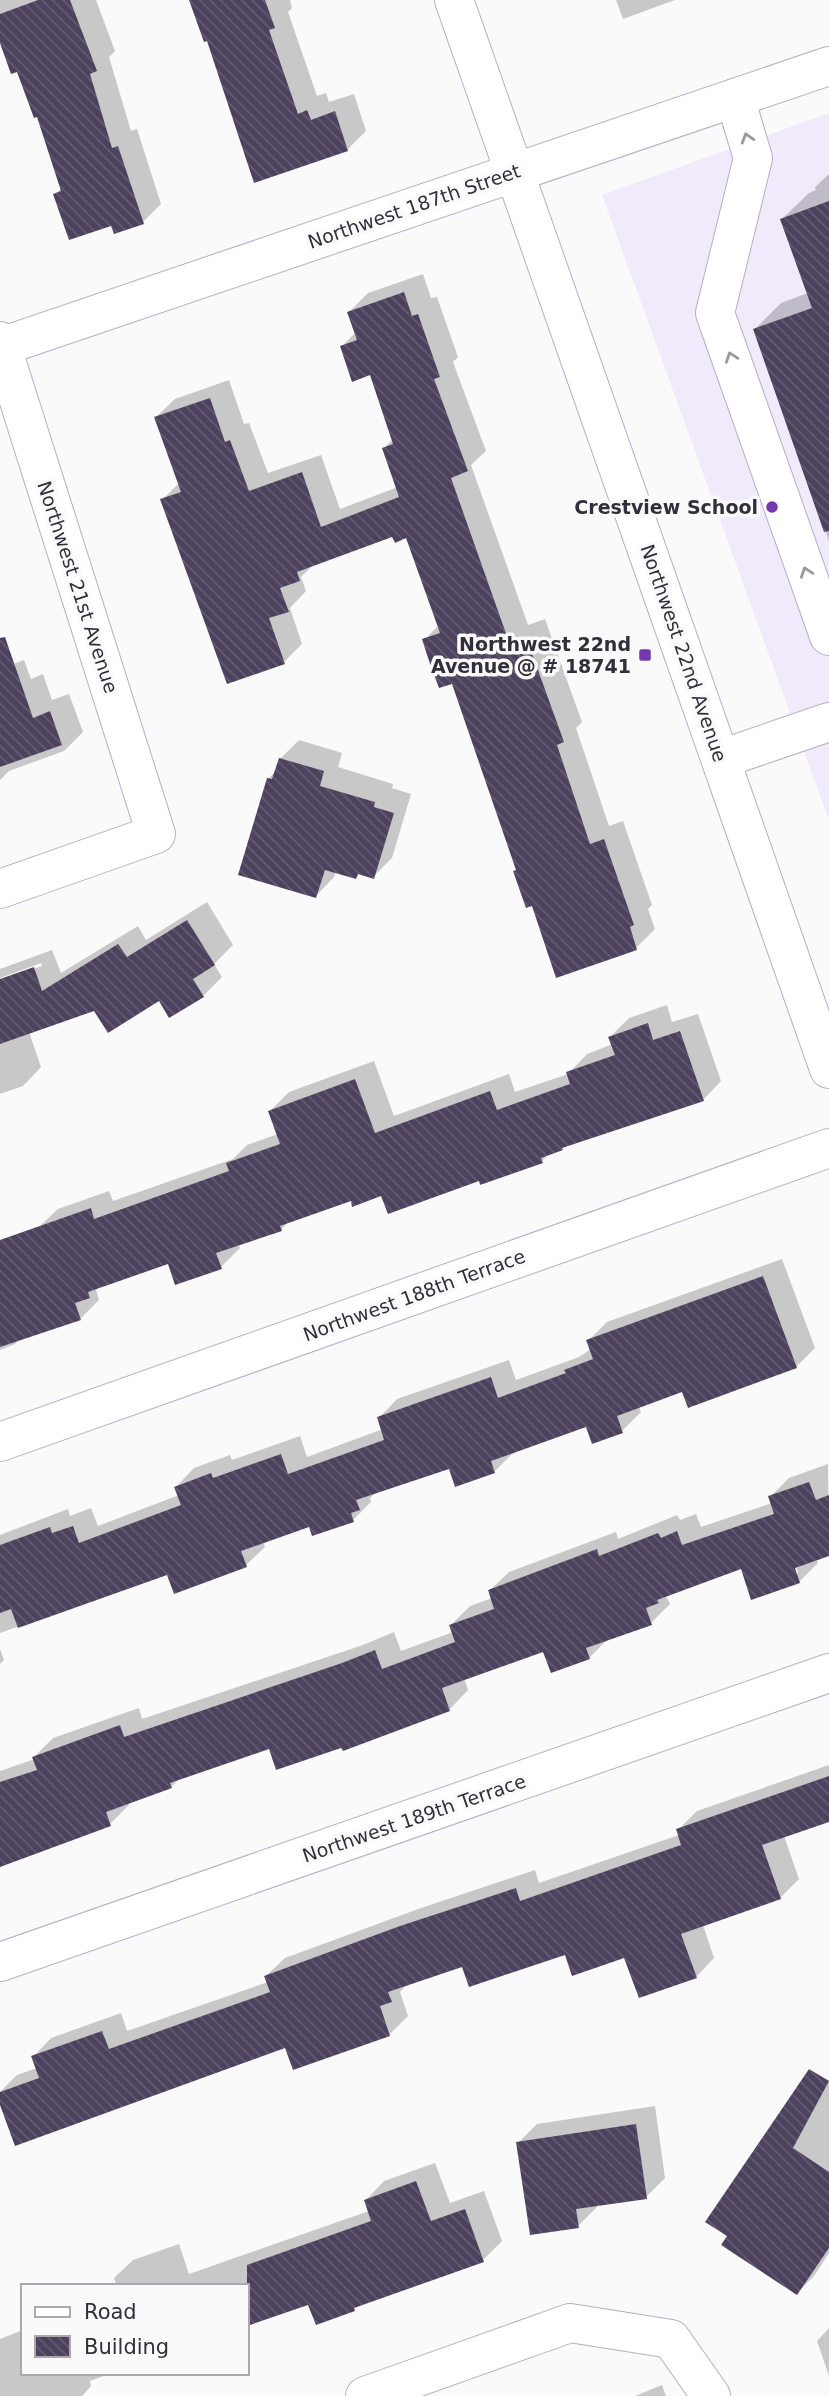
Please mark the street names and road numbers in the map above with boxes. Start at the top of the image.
street label: Northwest 187th Street [305,159,523,253]
street label: Northwest 21st Avenue [33,478,123,696]
street label: Northwest 22nd Avenue [636,541,732,765]
street label: Northwest 188th Terrace [300,1245,528,1345]
street label: Northwest 189th Terrace [299,1769,529,1867]

